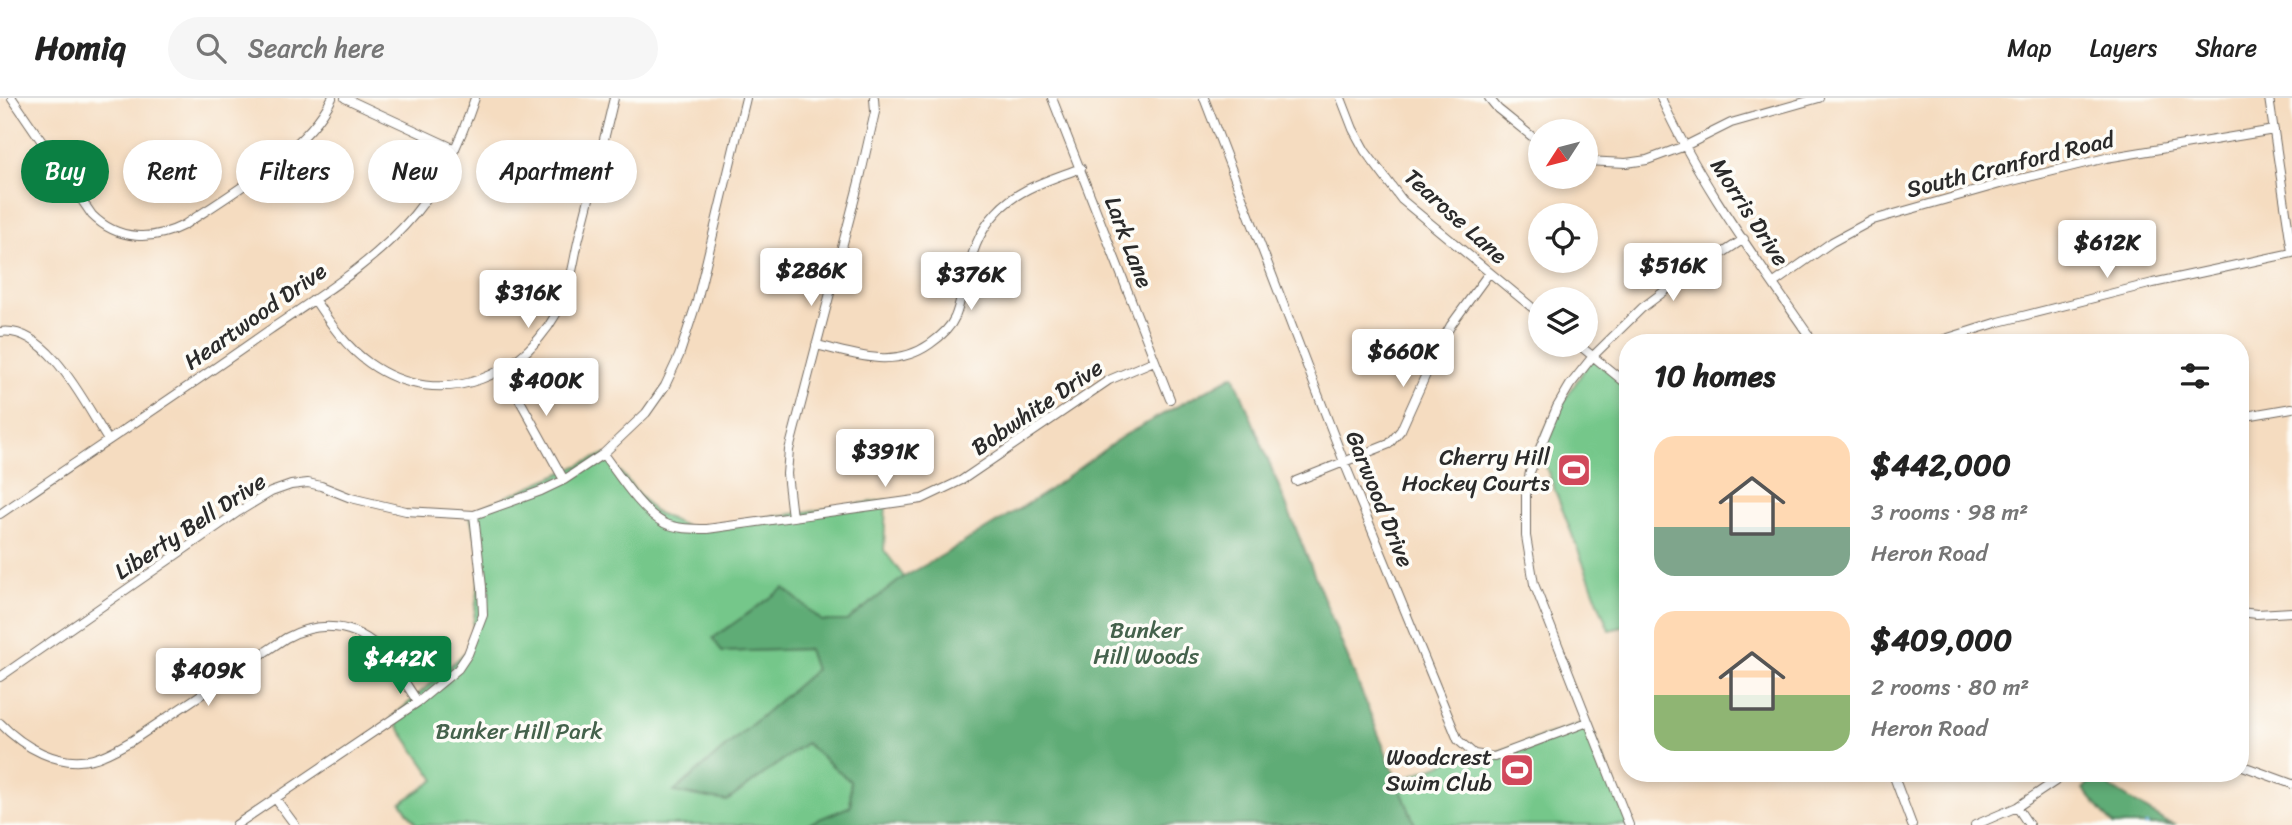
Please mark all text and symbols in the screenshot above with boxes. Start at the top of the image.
search box [168,17,658,80]
text: Homiq [35,19,126,77]
text: Search here [248,25,385,71]
text: Map [2007,27,2052,69]
text: Layers [2090,27,2157,69]
text: Share [2195,27,2257,69]
icon: search [192,29,230,67]
street label: South Cranford Road [1902,118,2120,210]
north arrow [1528,119,1598,189]
map controls [1528,119,1598,357]
chip: Buy [21,140,109,203]
chip: Rent [123,140,222,203]
chip: Filters [236,140,354,203]
chip: New [368,140,462,203]
chip: Apartment [476,140,637,203]
street label: Morris Drive [1699,149,1800,275]
street label: Tearose Lane [1394,158,1517,275]
street label: Lark Lane [1092,190,1165,294]
button: locate [1528,203,1598,273]
pin: $612K [2058,220,2156,280]
text: $612K [2074,222,2140,263]
pin: $516K [1624,244,1722,303]
text: $516K [1640,245,1706,286]
pin: $286K [762,248,860,308]
text: $286K [776,250,846,291]
street label: Heartwood Drive [175,252,336,381]
pin: $376K [922,252,1020,312]
text: $376K [937,254,1005,295]
pin: $316K [479,271,577,330]
text: $316K [495,272,561,313]
button: layers [1528,287,1598,357]
pin: $660K [1354,330,1452,389]
text: $660K [1368,331,1438,372]
street label: Bobwhite Drive [963,348,1112,467]
text: 10 homes [1654,349,1775,403]
icon: filters [2176,357,2214,395]
pin: $400K [497,358,595,418]
text: $400K [510,360,582,401]
street label: Garwood Drive [1333,425,1426,574]
pin: $391K [836,430,934,489]
text: $391K [852,431,918,472]
place label: Cherry Hill Hockey Courts [1402,437,1551,504]
text: $442,000 [1871,438,2011,492]
sports icon: Cherry Hill Hockey Courts [1555,451,1593,489]
street label: Liberty Bell Drive [106,462,275,591]
icon: home [1710,464,1794,548]
text: 3 rooms · 98 m² [1871,492,2028,533]
text: Heron Road [1871,533,1988,574]
park label: Bunker Hill Woods [1093,610,1199,677]
text: $409,000 [1871,613,2012,667]
pin: $442K [351,636,449,696]
text: $442K [364,638,436,679]
icon: home [1710,639,1794,723]
pin: $409K [159,648,257,708]
text: $409K [172,650,244,691]
text: 2 rooms · 80 m² [1871,667,2029,708]
text: Heron Road [1871,708,1988,749]
park label: Bunker Hill Park [435,711,603,752]
place label: Woodcrest Swim Club [1386,737,1492,804]
sports icon: Woodcrest Swim Club [1498,751,1536,789]

